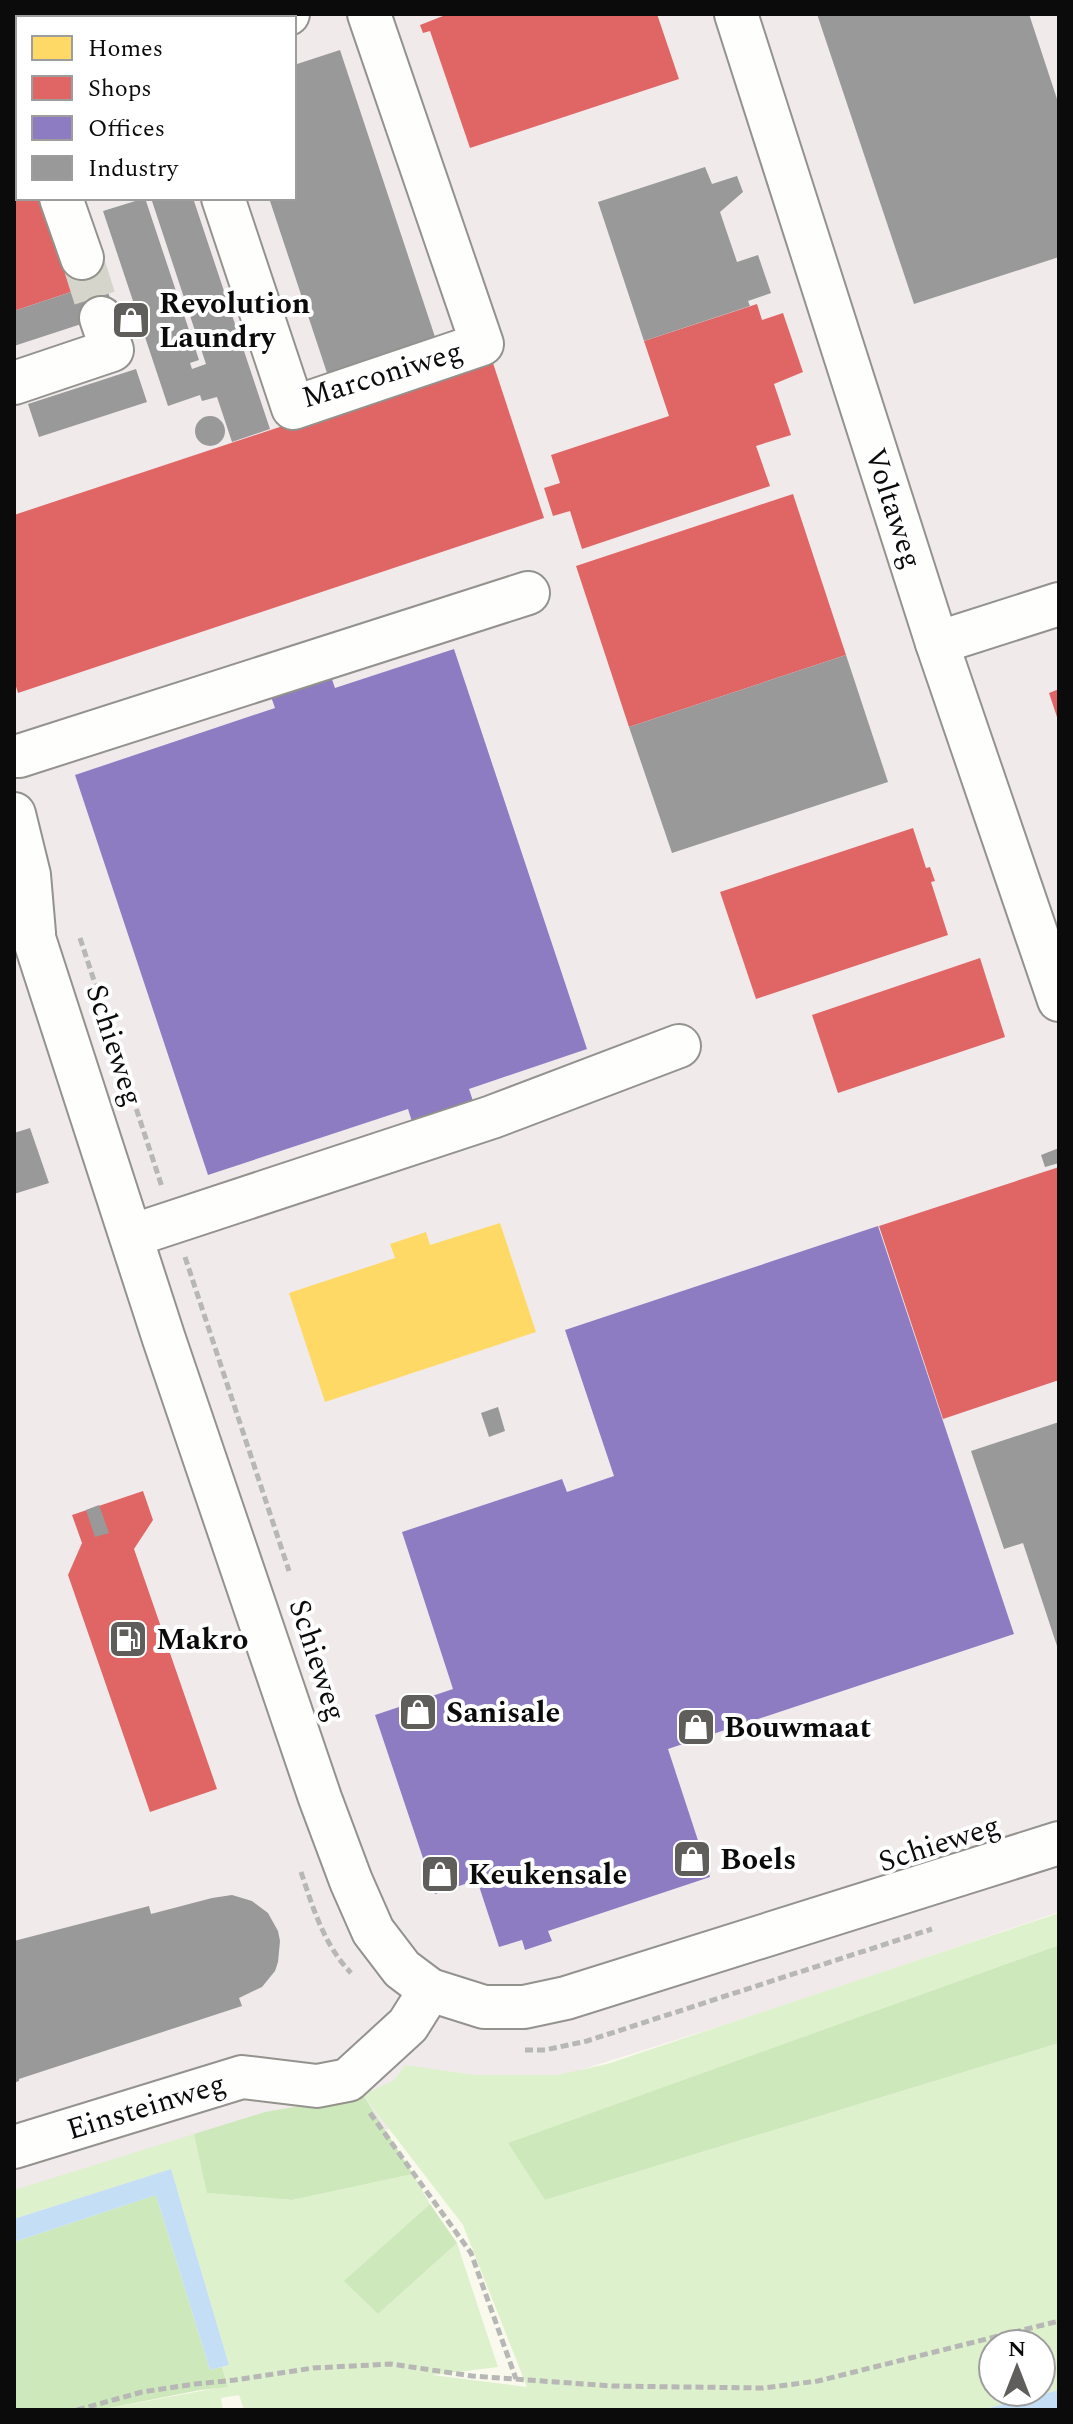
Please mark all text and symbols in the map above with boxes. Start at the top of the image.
legend [16,16,296,200]
text: Homes [88,31,163,67]
text: Shops [88,71,152,107]
text: Offices [88,111,165,147]
text: Industry [88,151,180,187]
place label: Revolution Laundry [159,281,310,361]
shop icon: Revolution Laundry [110,299,152,341]
street label: Marconiweg [296,329,468,421]
street label: Voltaweg [852,442,934,575]
street label: Schieweg [73,978,155,1112]
street label: Schieweg [276,1593,358,1727]
place label: Makro [156,1617,249,1663]
fuel station icon: Makro [107,1618,149,1660]
place label: Sanisale [446,1690,560,1736]
shop icon: Sanisale [397,1691,439,1733]
place label: Bouwmaat [724,1705,871,1751]
shop icon: Bouwmaat [675,1706,717,1748]
street label: Schieweg [872,1803,1006,1885]
place label: Boels [720,1837,796,1883]
shop icon: Boels [671,1838,713,1880]
place label: Keukensale [468,1852,627,1898]
shop icon: Keukensale [419,1853,461,1895]
street label: Einsteinweg [61,2061,232,2153]
north arrow [977,2328,1057,2408]
text: N [1008,2333,1026,2366]

